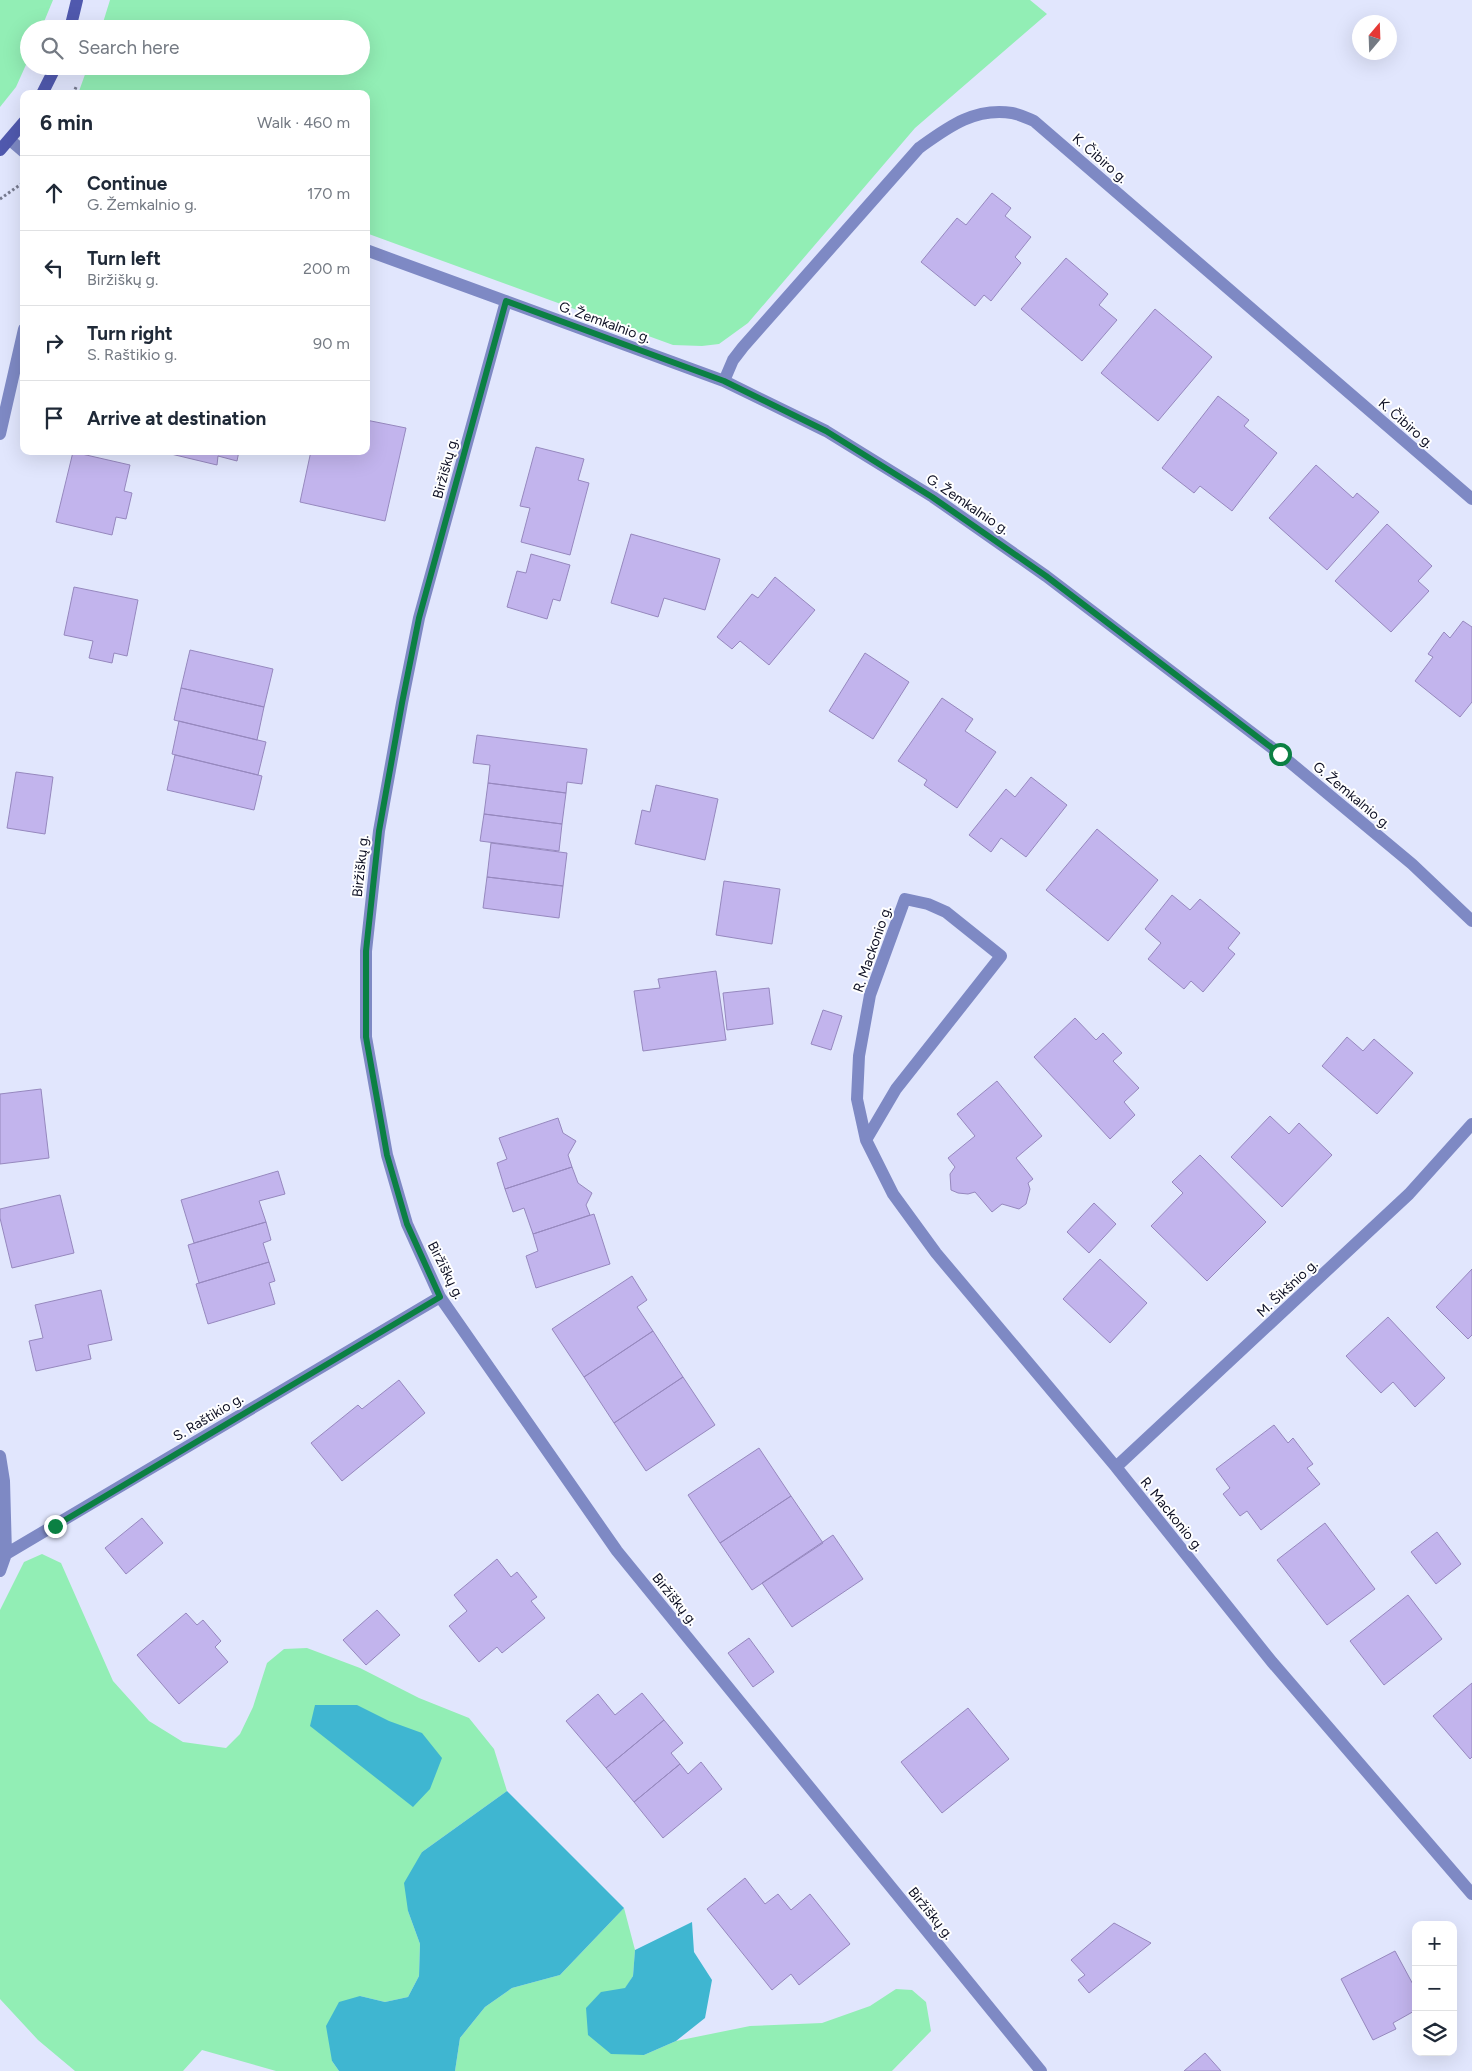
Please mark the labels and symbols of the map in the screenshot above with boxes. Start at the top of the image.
north arrow [1352,15,1397,60]
street label: K. Čibiro g. [1069,130,1131,187]
street label: G. Žemkalnio g. [557,298,653,347]
street label: K. Čibiro g. [1375,395,1437,452]
street label: Biržiškų g. [429,436,462,500]
street label: G. Žemkalnio g. [923,470,1012,538]
route start [1269,743,1292,766]
street label: G. Žemkalnio g. [1309,758,1394,833]
street label: Biržiškų g. [349,834,372,898]
street label: R. Mackonio g. [850,904,895,995]
street label: Biržiškų g. [424,1239,467,1302]
street label: M. Šikšnio g. [1253,1256,1321,1321]
street label: S. Raštikio g. [170,1390,246,1445]
street label: R. Mackonio g. [1137,1474,1207,1555]
route end [44,1515,67,1538]
street label: Biržiškų g. [648,1570,701,1629]
street label: Biržiškų g. [904,1884,957,1943]

